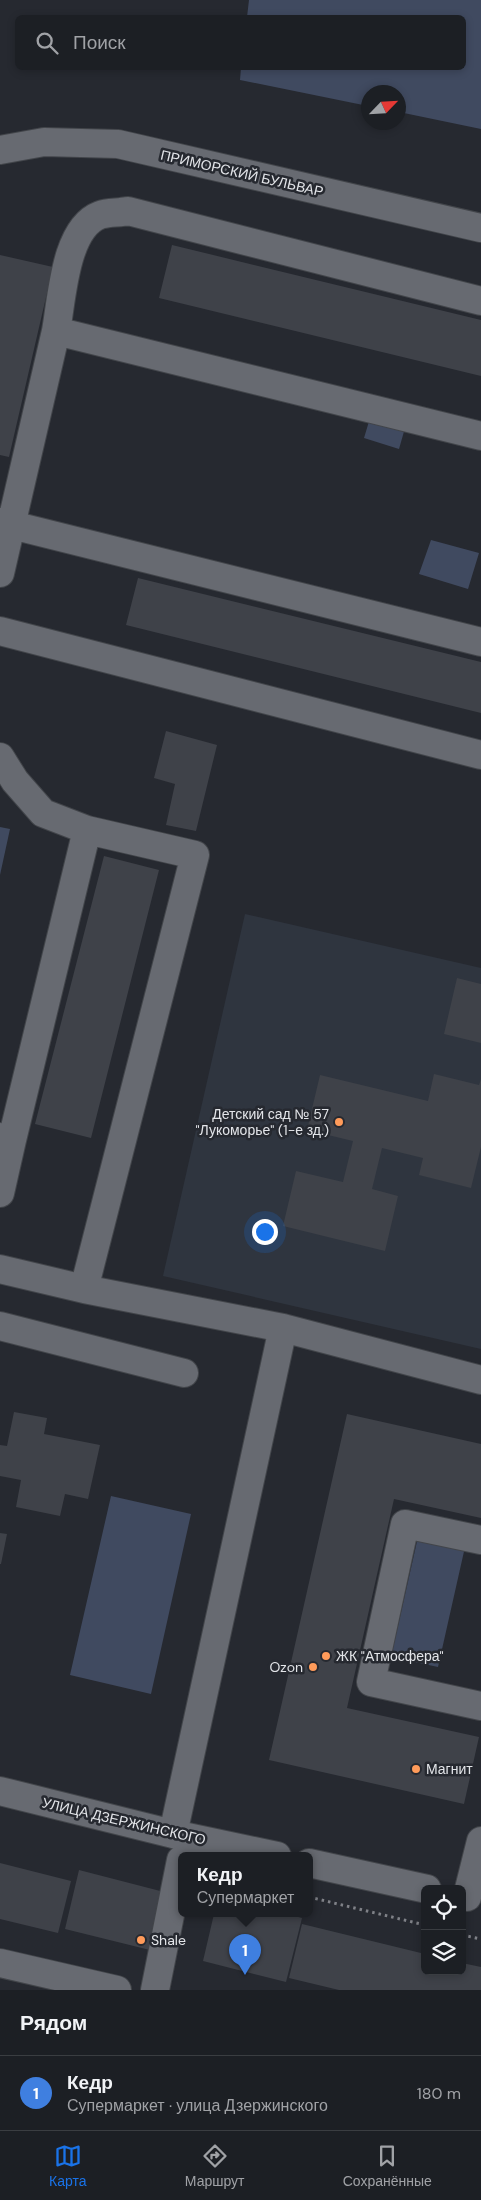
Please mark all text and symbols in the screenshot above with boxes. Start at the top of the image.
search box [15,15,466,70]
icon: search [33,29,61,57]
text: Поиск [73,30,126,55]
north arrow [361,85,406,130]
street label: ПРИМОРСКИЙ БУЛЬВАР [159,145,325,201]
place label: Детский сад № 57 "Лукоморье" (1-е зд.) [195,1105,329,1139]
marker: Детский сад № 57 "Лукоморье" (1-е зд.) [333,1116,345,1128]
your location [252,1219,278,1245]
place label: ЖК "Атмосфера" [336,1647,444,1665]
marker: ЖК "Атмосфера" [320,1650,332,1662]
place label: Ozon [269,1658,303,1676]
marker: Ozon [307,1661,319,1673]
place label: Магнит [426,1760,473,1778]
marker: Магнит [410,1763,422,1775]
street label: УЛИЦА ДЗЕРЖИНСКОГО [40,1793,208,1849]
popup [178,1852,313,1917]
text: Кедр [197,1862,243,1887]
map controls [421,1885,466,1975]
button: locate [421,1885,466,1930]
text: Супермаркет [197,1887,294,1908]
button: layers [421,1930,466,1975]
place label: Shale [151,1931,186,1949]
marker: Shale [135,1934,147,1946]
pin: 1 [229,1934,261,1975]
text: Рядом [20,2009,87,2037]
text: Кедр [67,2070,113,2095]
text: 1 [33,2083,39,2104]
text: 180 m [417,2083,461,2104]
text: Супермаркет · улица Дзержинского [67,2095,328,2116]
tab: Карта [49,2142,87,2190]
tab: Маршрут [185,2142,244,2190]
tab: Сохранённые [343,2142,432,2190]

